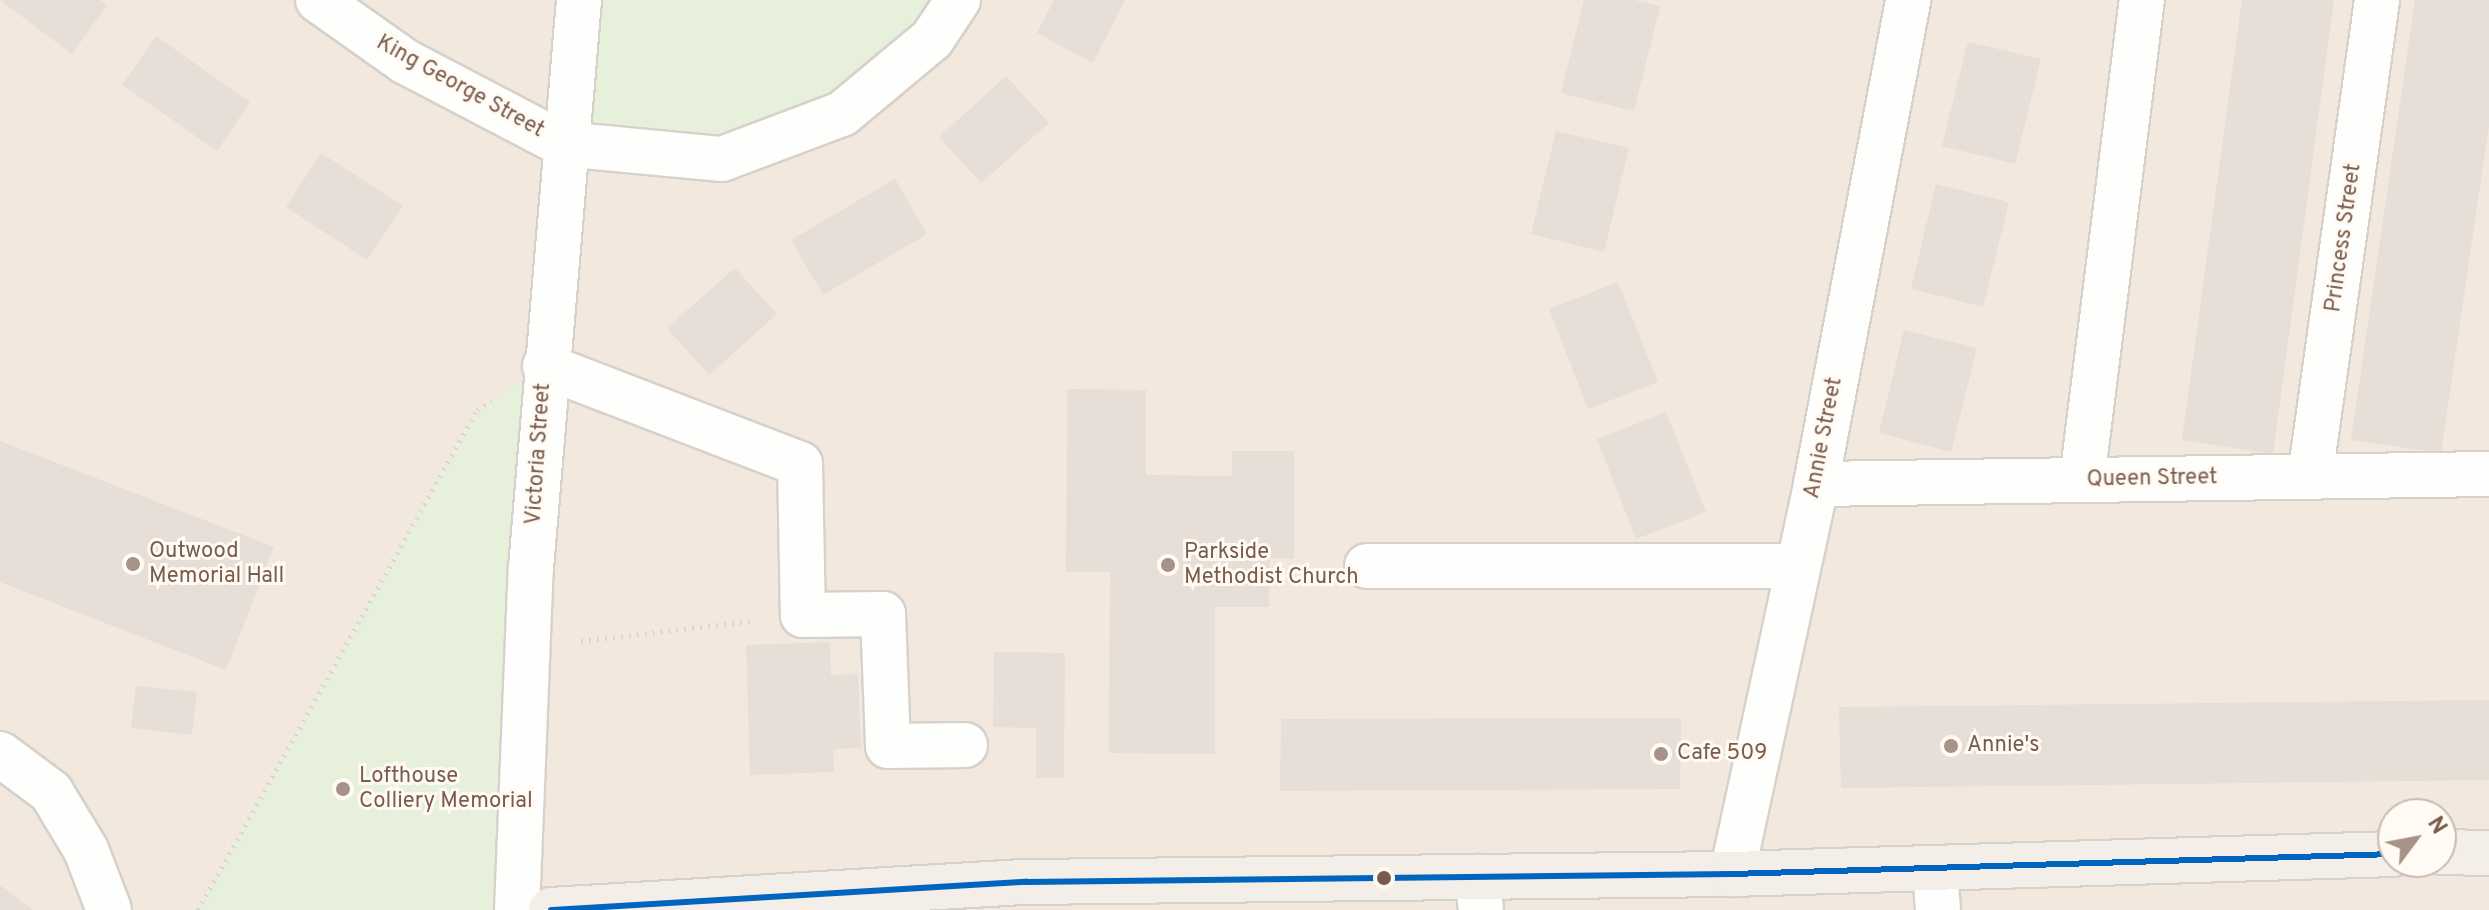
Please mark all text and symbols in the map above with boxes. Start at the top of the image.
street label: King George Street [371,30,549,144]
street label: Princess Street [2321,162,2367,314]
street label: Annie Street [1799,375,1849,501]
street label: Victoria Street [521,382,557,526]
street label: Queen Street [2086,465,2218,493]
place label: Outwood Memorial Hall [149,538,284,590]
place label: Parkside Methodist Church [1184,539,1359,590]
marker: Outwood Memorial Hall [124,555,142,573]
marker: Parkside Methodist Church [1159,556,1177,574]
place label: Annie's [1967,733,2039,759]
marker: Annie's [1942,737,1960,755]
place label: Cafe 509 [1677,741,1767,767]
marker: Cafe 509 [1652,745,1670,763]
place label: Lofthouse Colliery Memorial [359,763,533,814]
marker: Lofthouse Colliery Memorial [334,780,352,798]
north arrow [2377,798,2457,878]
text: N [2420,812,2452,840]
unlabelled marker [1376,870,1392,886]

